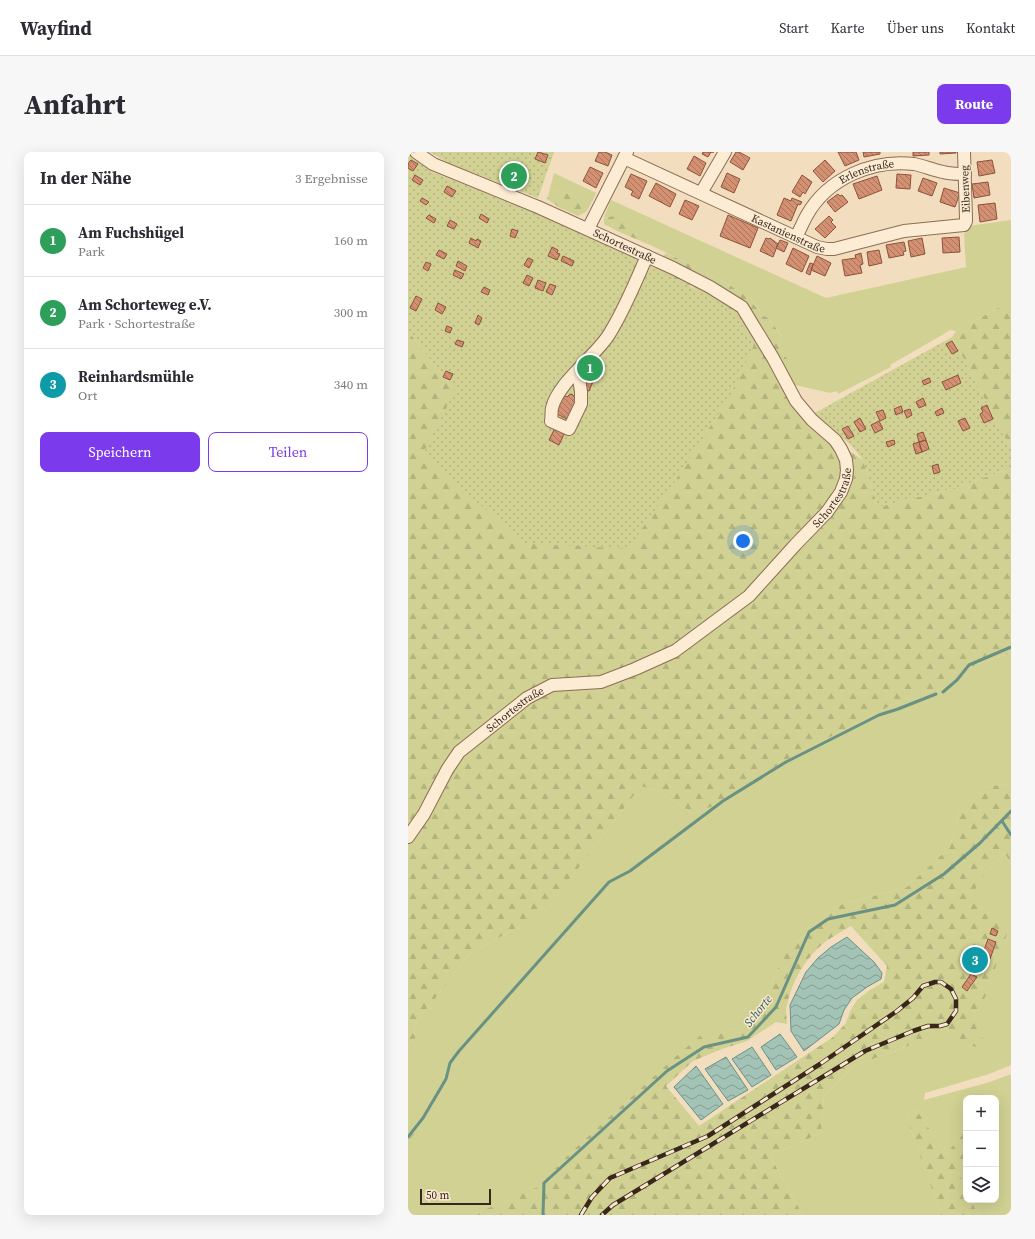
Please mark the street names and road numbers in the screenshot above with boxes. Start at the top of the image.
street label: Erlenstraße [836,156,895,188]
street label: Eibenweg [957,165,974,213]
street label: Kastanienstraße [749,211,827,257]
street label: Schortestraße [591,225,659,268]
street label: Schortestraße [809,467,855,531]
street label: Schortestraße [483,683,547,736]

